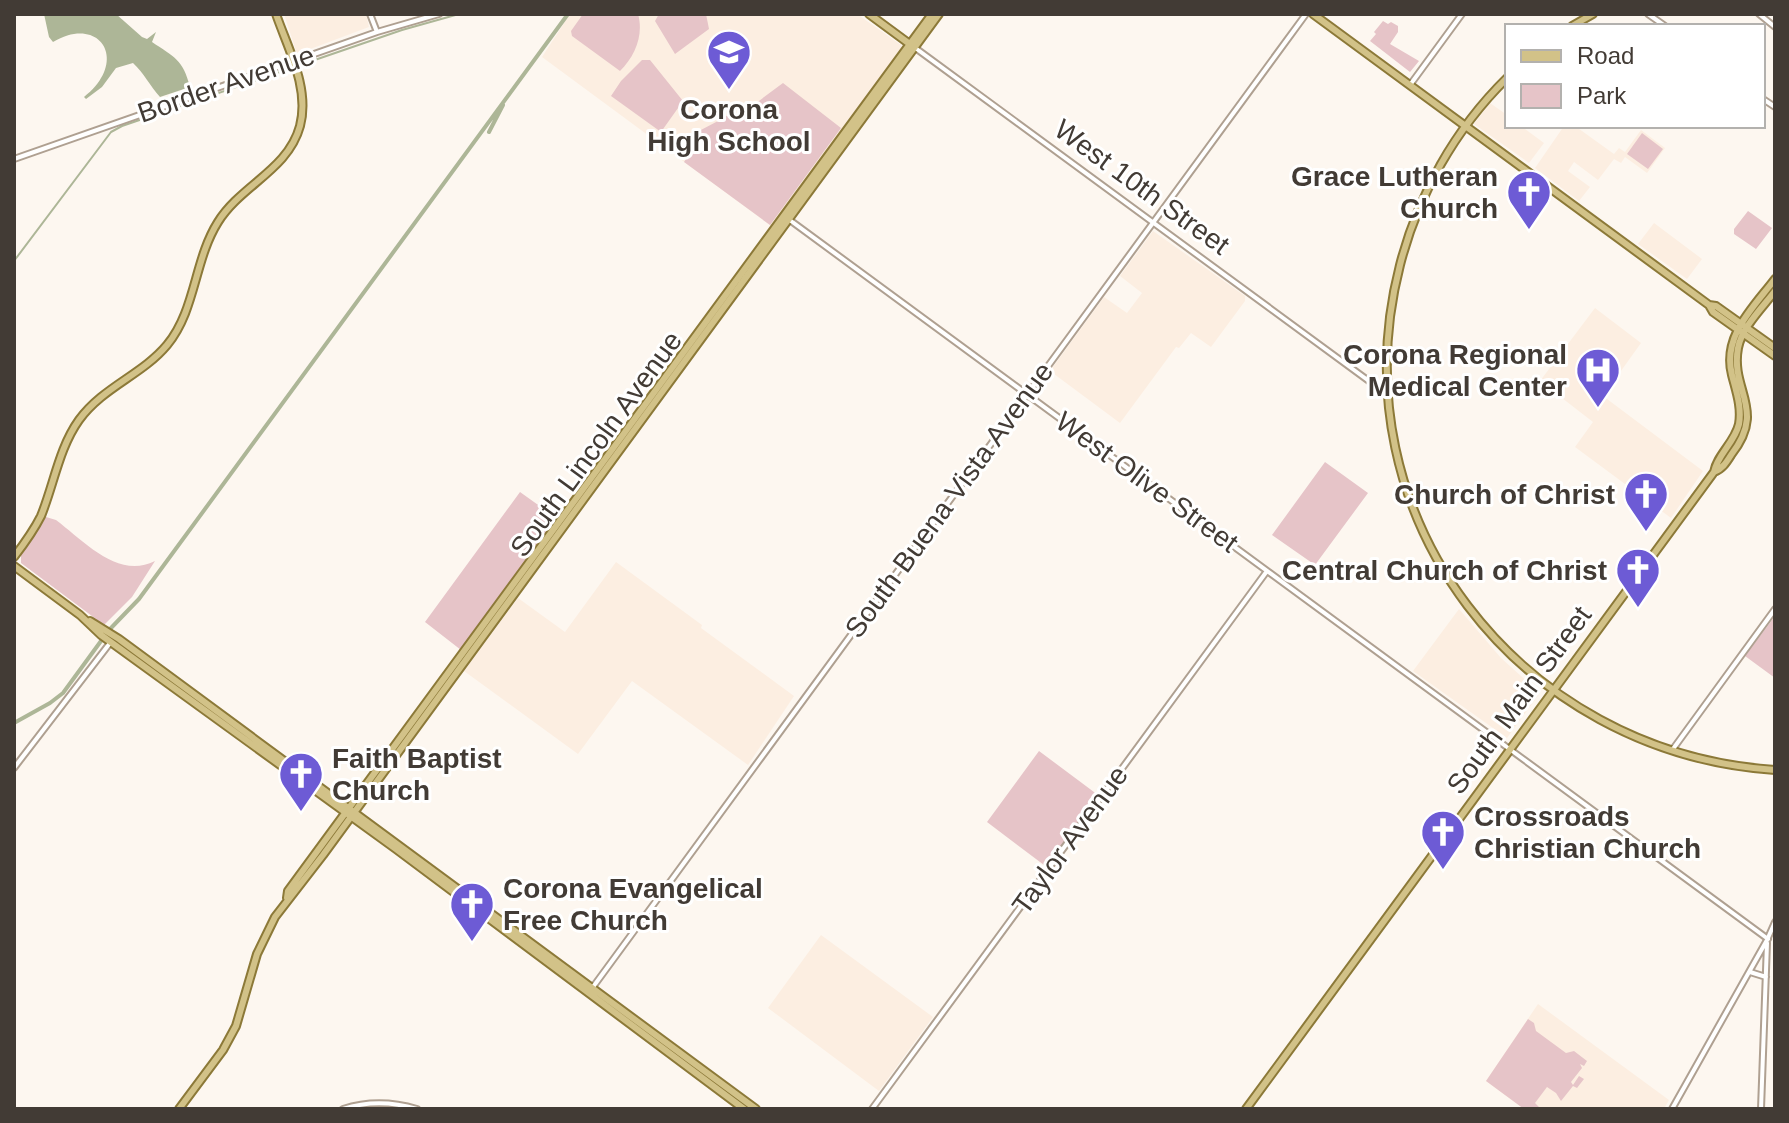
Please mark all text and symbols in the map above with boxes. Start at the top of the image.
legend [1505,24,1765,128]
school or university icon: Corona High School [705,28,753,91]
street label: Border Avenue [134,39,318,129]
text: Road [1577,42,1634,69]
text: Park [1577,82,1627,109]
place label: Corona High School [647,94,811,157]
street label: West 10th Street [1049,113,1235,261]
place label: Grace Lutheran Church [1291,161,1498,224]
church icon: Grace Lutheran Church [1505,168,1553,231]
street label: South Lincoln Avenue [504,326,688,562]
place label: Corona Regional Medical Center [1343,339,1567,402]
hospital icon: Corona Regional Medical Center [1574,346,1622,409]
street label: South Buena Vista Avenue [839,357,1059,643]
street label: West Olive Street [1050,406,1244,559]
church icon: Church of Christ [1622,470,1670,533]
place label: Church of Christ [1394,479,1615,510]
church icon: Central Church of Christ [1614,546,1662,609]
place label: Central Church of Christ [1282,555,1607,586]
street label: South Main Street [1441,600,1598,800]
place label: Faith Baptist Church [332,743,502,806]
church icon: Faith Baptist Church [277,750,325,813]
street label: Taylor Avenue [1006,760,1134,920]
place label: Crossroads Christian Church [1474,801,1701,864]
church icon: Crossroads Christian Church [1419,808,1467,871]
place label: Corona Evangelical Free Church [503,873,763,936]
church icon: Corona Evangelical Free Church [448,880,496,943]

